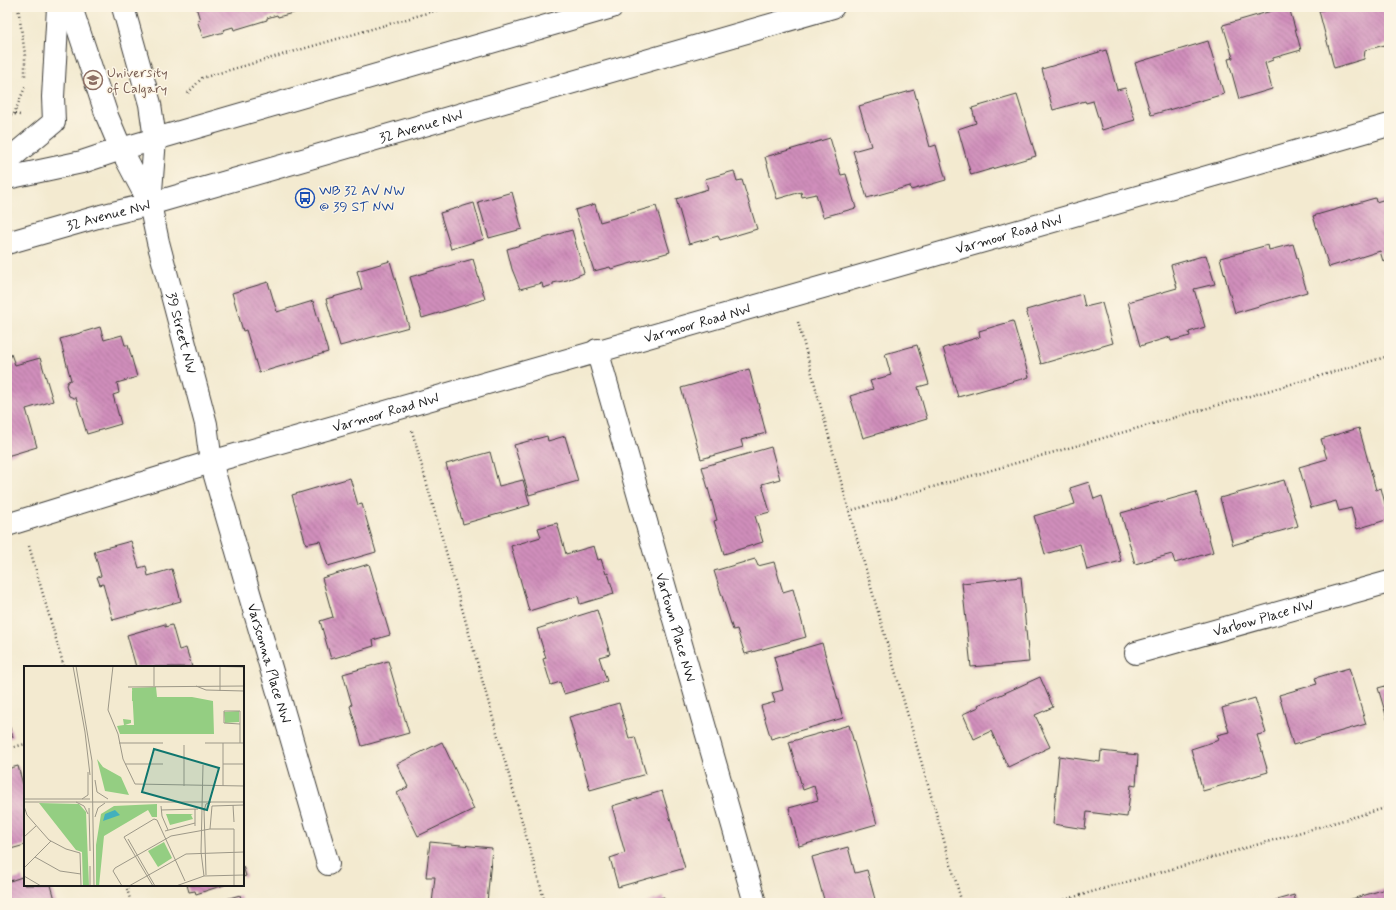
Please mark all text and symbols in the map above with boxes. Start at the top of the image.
place label: University of Calgary [107,64,168,98]
school or university icon: University of Calgary [82,69,104,91]
street label: 32 Avenue NW [377,106,465,147]
place label: WB 32 AV NW @ 39 ST NW [319,182,405,216]
bus stop icon: WB 32 AV NW @ 39 ST NW [294,187,316,209]
street label: 32 Avenue NW [64,196,153,236]
street label: Varmoor Road NW [954,211,1064,259]
street label: 39 Street NW [162,290,200,376]
street label: Varmoor Road NW [642,300,753,348]
street label: Varmoor Road NW [331,389,441,437]
street label: Vartown Place NW [651,571,699,684]
street label: Varbow Place NW [1211,596,1316,641]
street label: Varsconna Place NW [243,601,295,726]
inset map [24,666,244,886]

